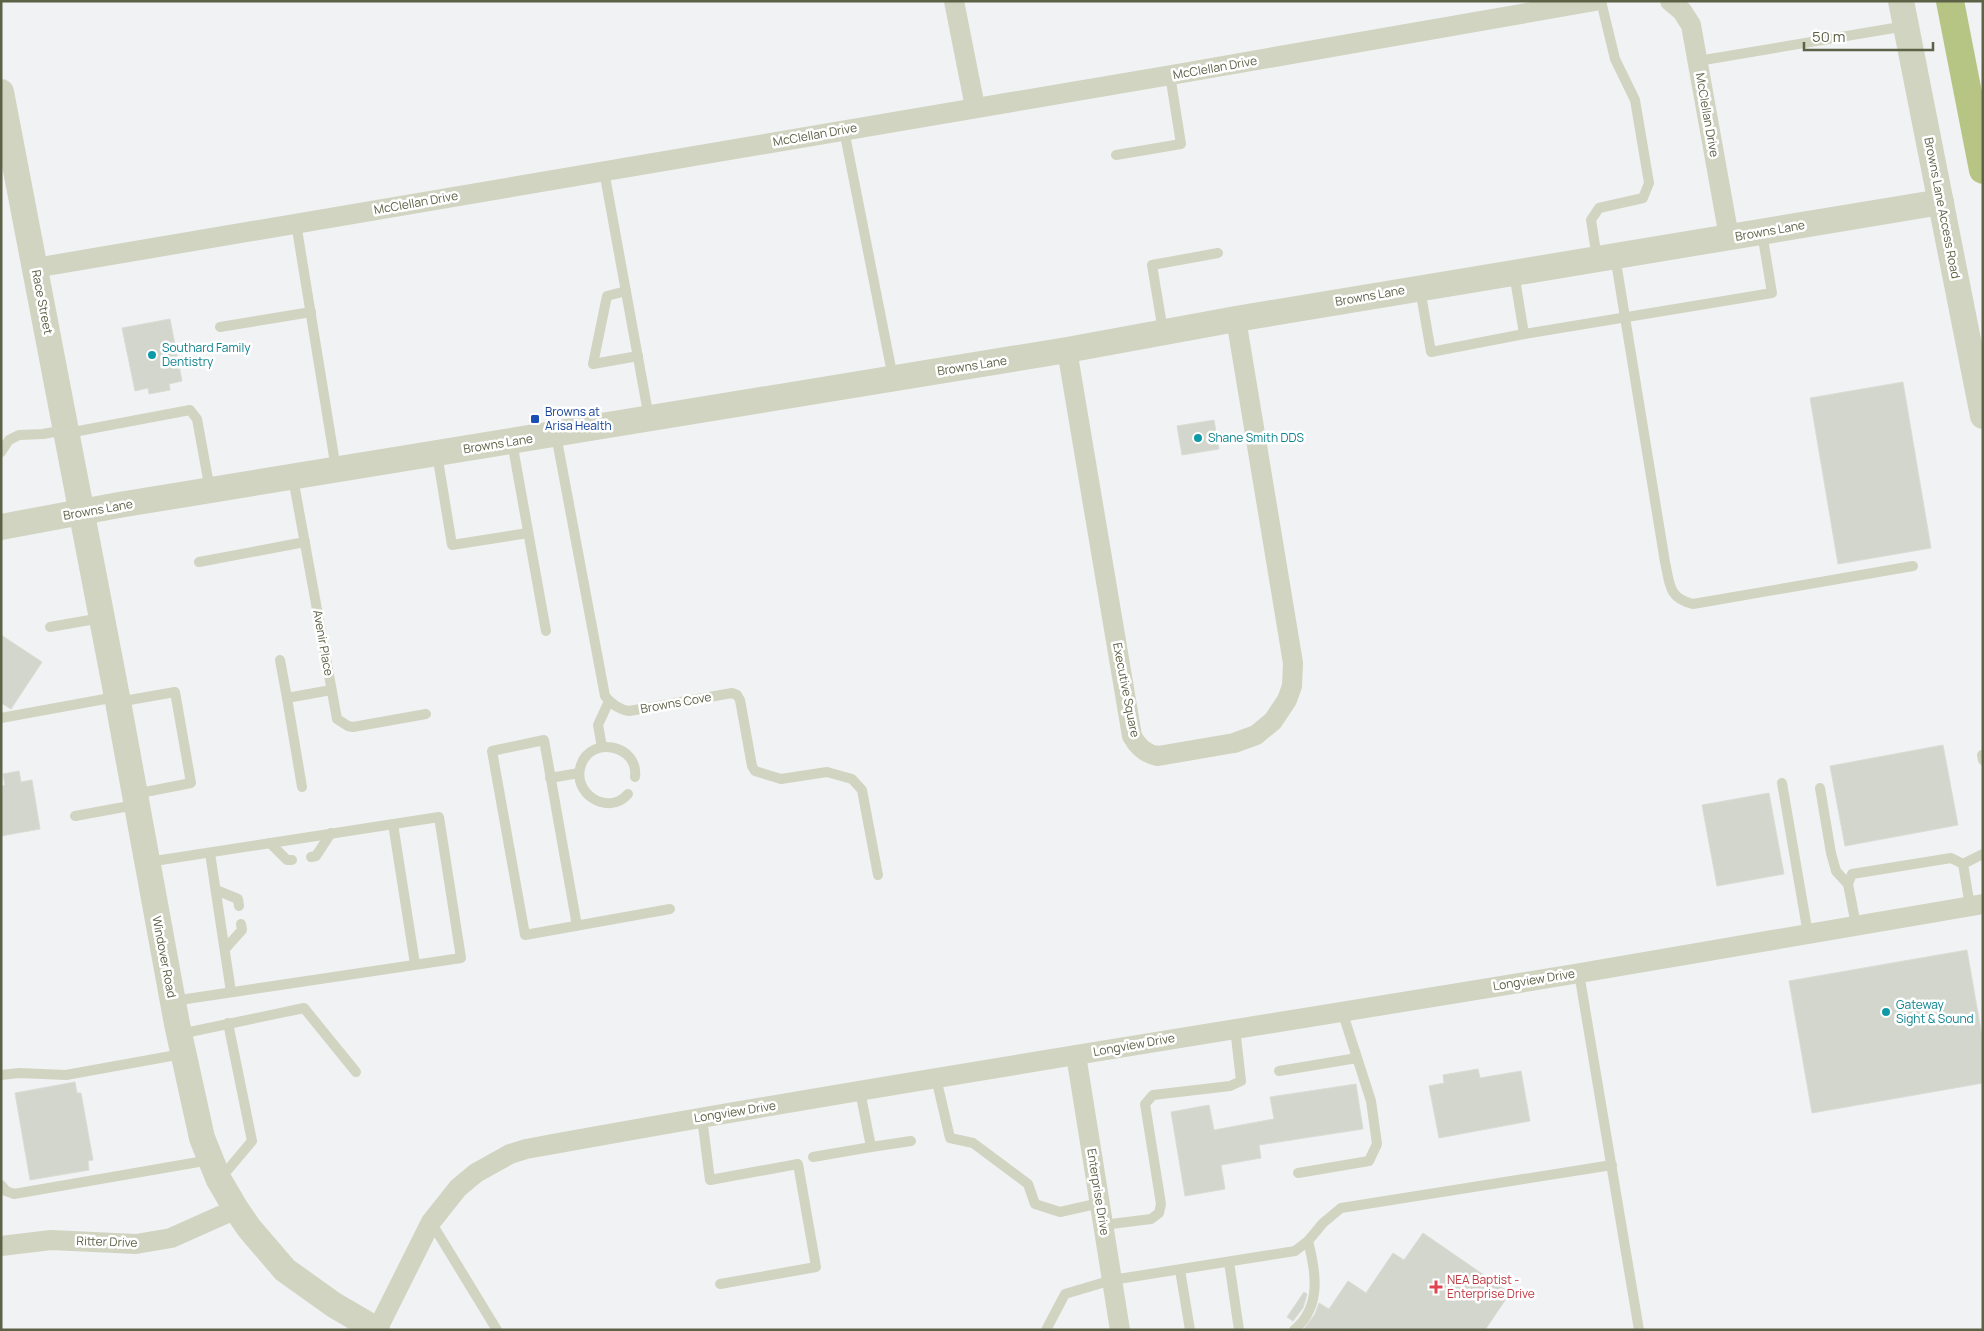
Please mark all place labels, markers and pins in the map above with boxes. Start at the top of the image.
place label: Southard Family Dentistry [162,339,251,370]
marker: Southard Family Dentistry [146,349,158,361]
place label: Browns at Arisa Health [545,403,612,434]
marker: Browns at Arisa Health [529,413,541,425]
place label: Shane Smith DDS [1208,429,1304,446]
marker: Shane Smith DDS [1192,432,1204,444]
place label: Gateway Sight & Sound [1896,996,1974,1027]
marker: Gateway Sight & Sound [1880,1006,1892,1018]
place label: NEA Baptist - Enterprise Drive [1447,1271,1535,1302]
marker: NEA Baptist - Enterprise Drive [1429,1280,1443,1294]

